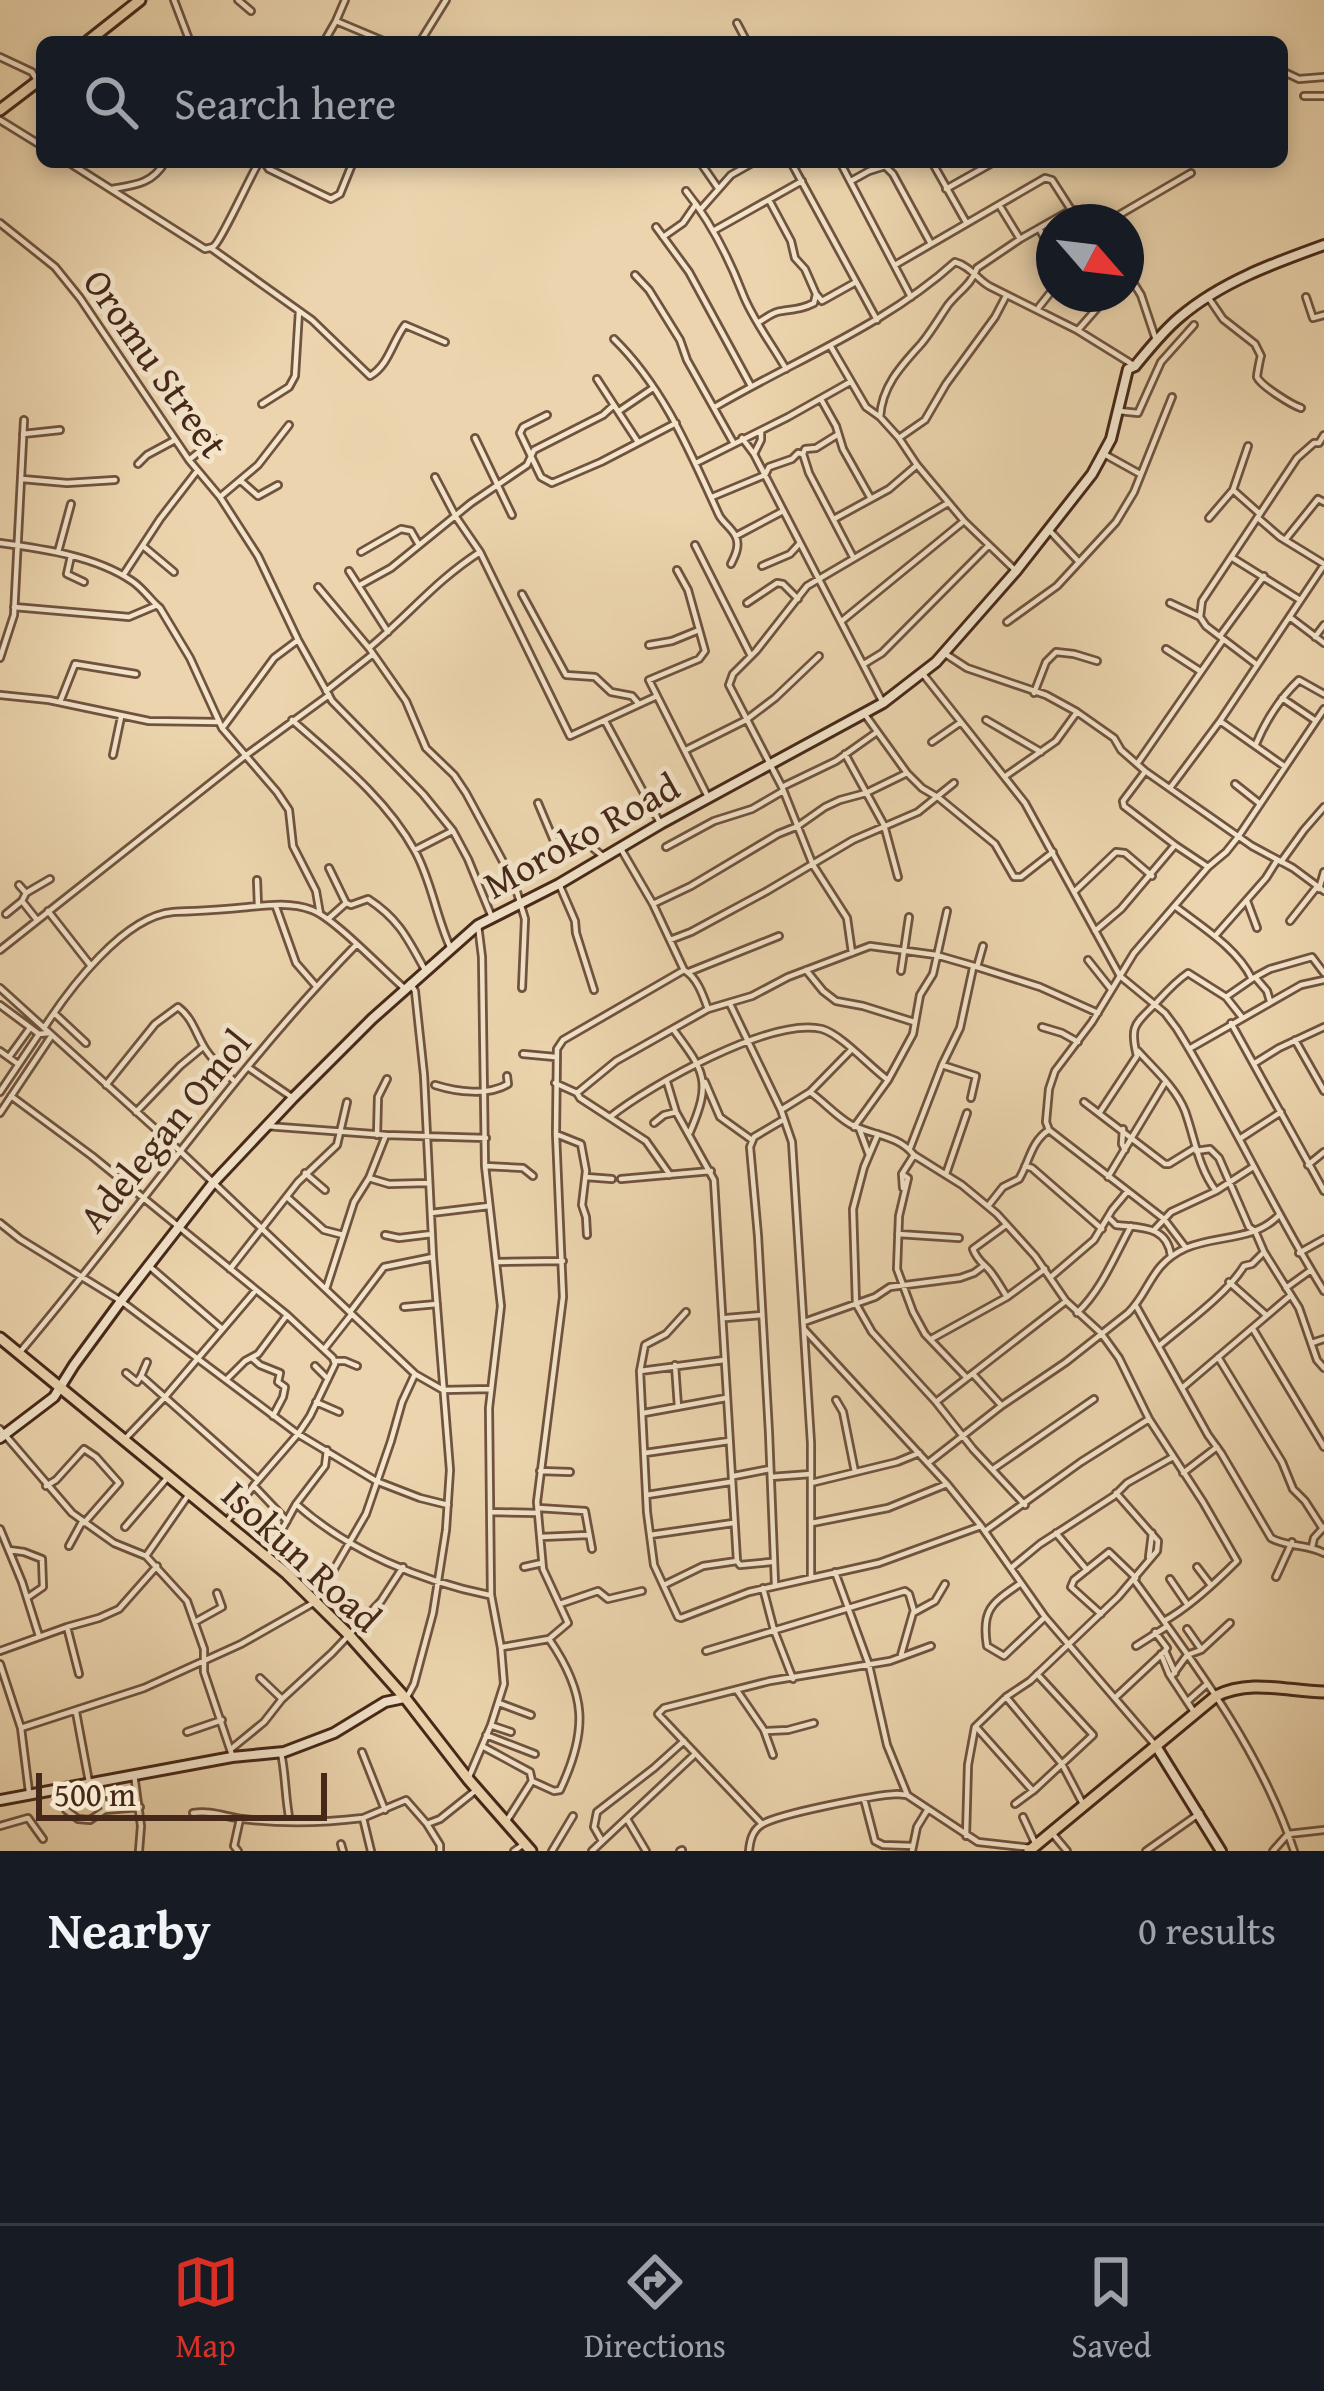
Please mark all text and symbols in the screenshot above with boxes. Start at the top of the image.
search box [36,36,1288,168]
icon: search [78,69,144,135]
text: Search here [174,70,396,135]
north arrow [1036,204,1144,312]
street label: Oromu Street [70,257,243,469]
street label: Moroko Road [472,757,689,912]
street label: Adelegan Omol [64,1016,263,1244]
street label: Isokun Road [210,1466,395,1645]
scale bar [36,1767,327,1820]
text: 500 m [54,1770,136,1818]
text: Nearby [48,1892,211,1967]
text: 0 results [1138,1901,1276,1958]
tab: Map [173,2249,239,2369]
tab: Directions [584,2249,726,2369]
tab: Saved [1071,2249,1151,2369]

